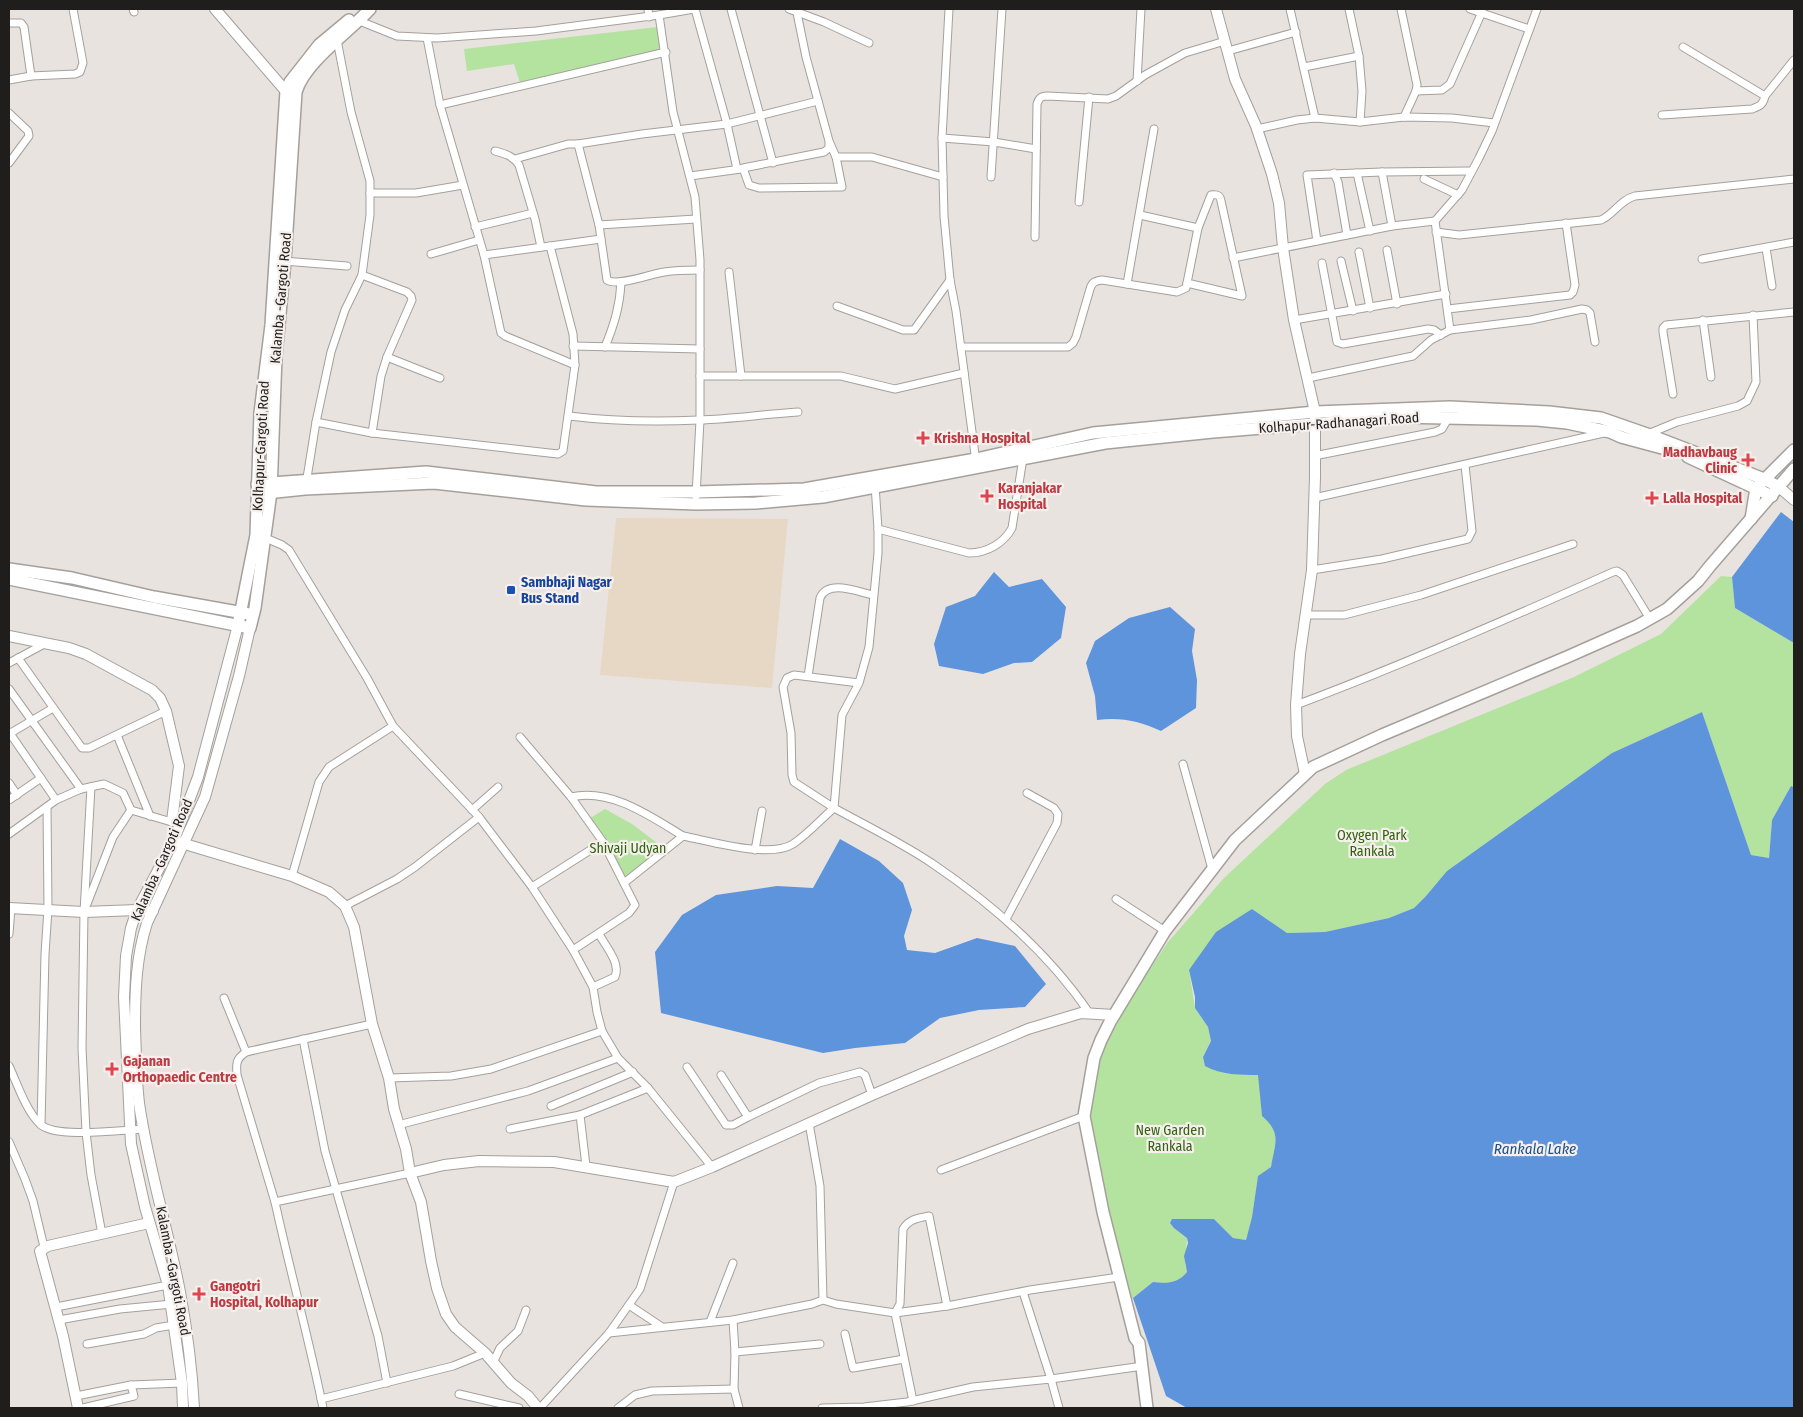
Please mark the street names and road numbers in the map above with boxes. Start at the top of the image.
street label: Kalamba -Gargoti Road [267,232,295,364]
street label: Kolhapur-Gargoti Road [249,380,273,512]
street label: Kolhapur-Radhanagari Road [1258,409,1420,437]
street label: Kalamba -Gargoti Road [127,796,197,924]
street label: Kalamba -Gargoti Road [152,1205,194,1337]

